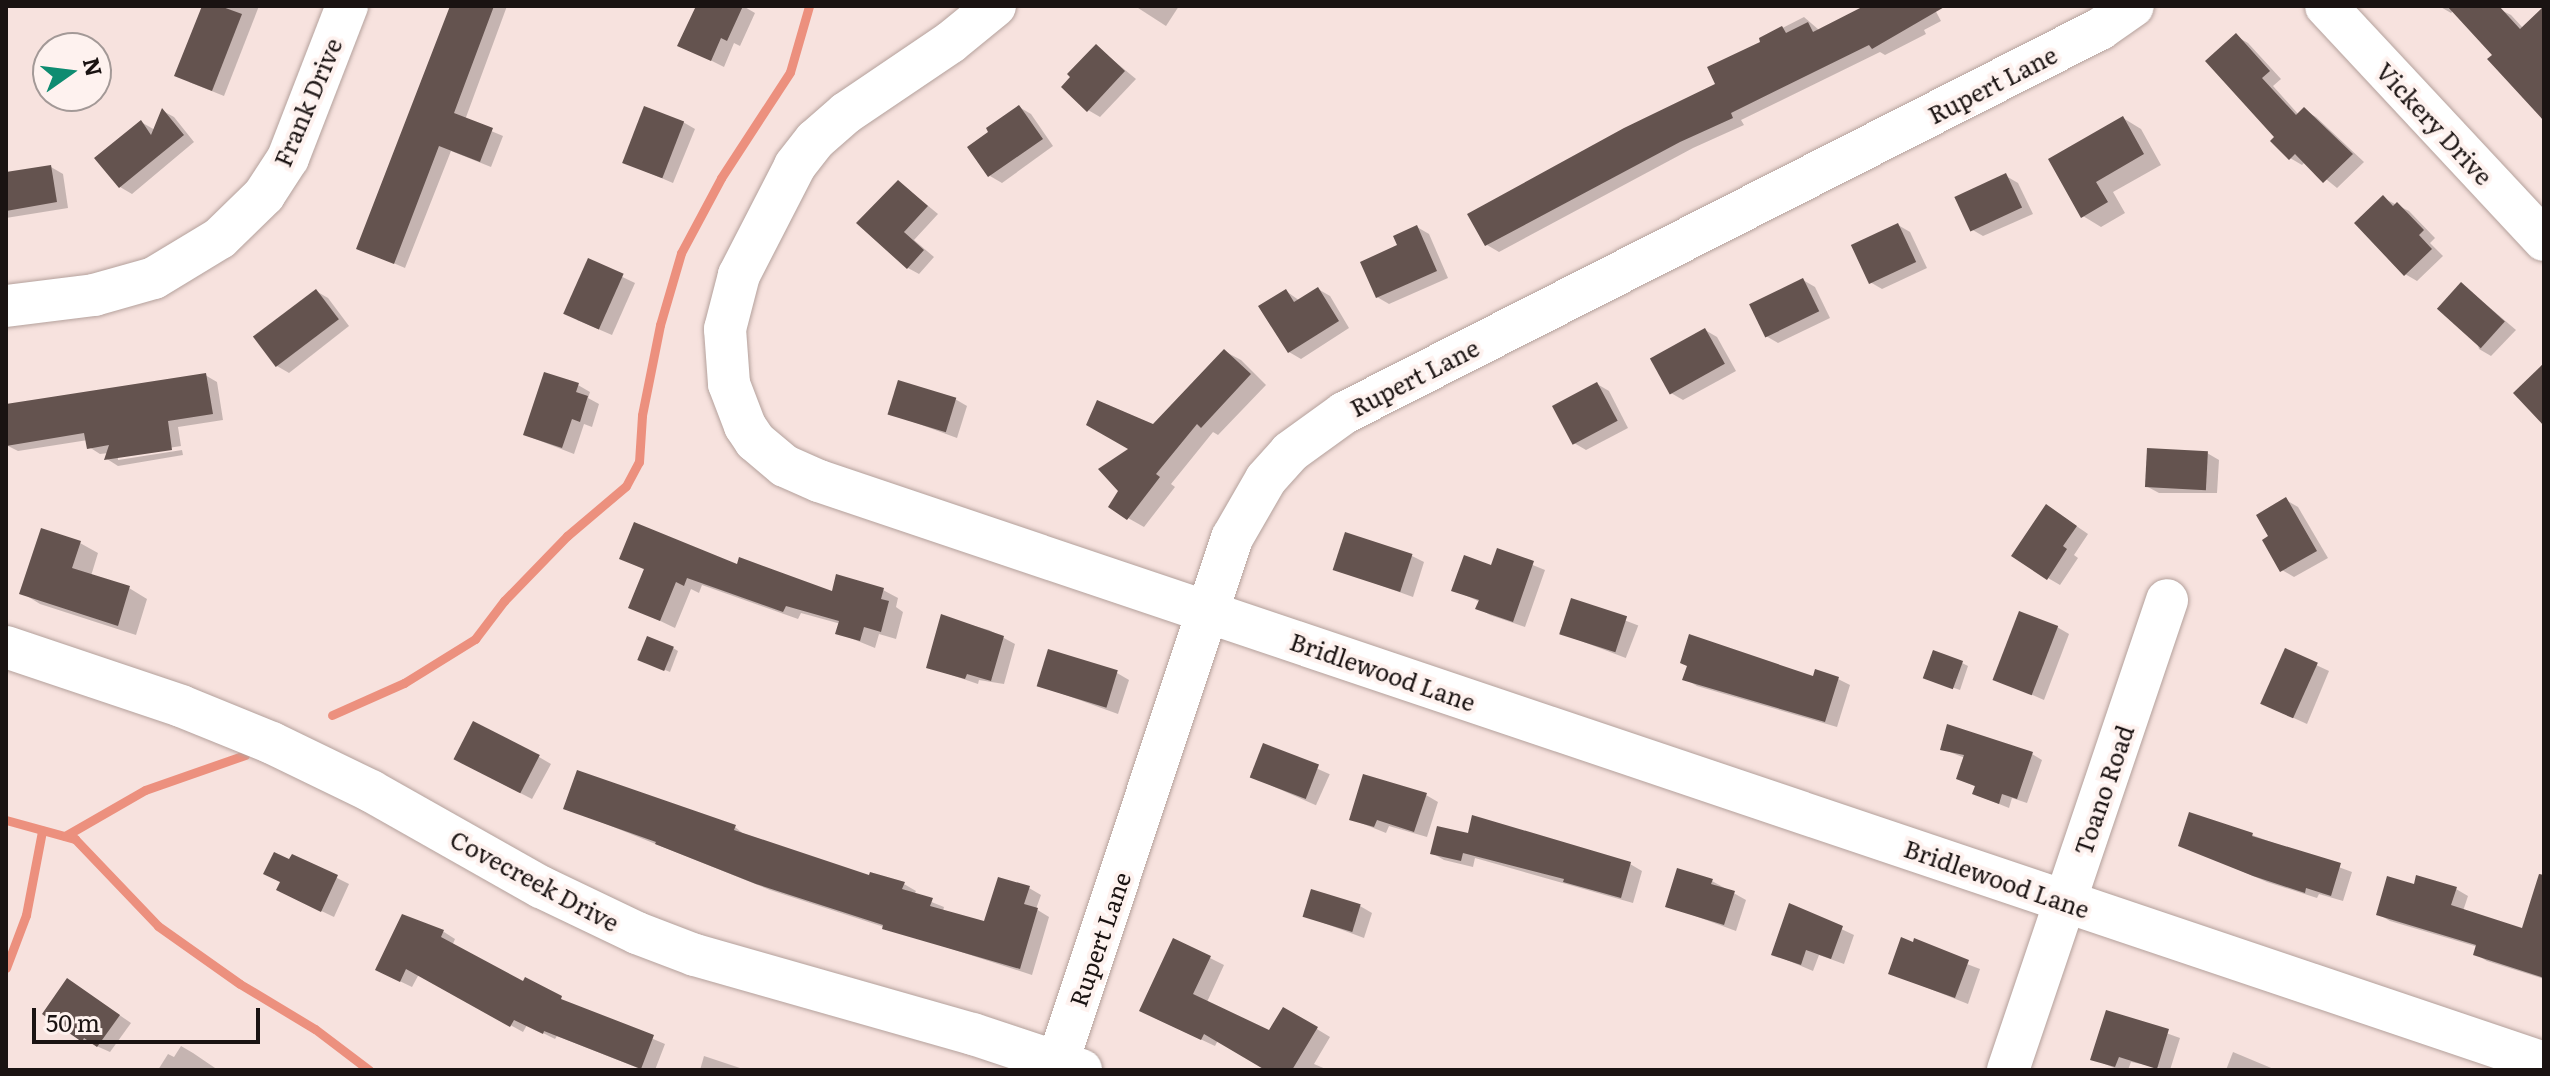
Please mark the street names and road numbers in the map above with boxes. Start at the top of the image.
street label: Frank Drive [267,33,347,171]
street label: Rupert Lane [1923,39,2061,129]
street label: Vickery Drive [2371,56,2499,190]
street label: Rupert Lane [1345,332,1483,422]
street label: Bridlewood Lane [1287,626,1479,716]
street label: Toano Road [2067,721,2139,859]
street label: Covecreek Drive [446,823,624,937]
street label: Bridlewood Lane [1901,833,2093,923]
street label: Rupert Lane [1062,868,1136,1010]

